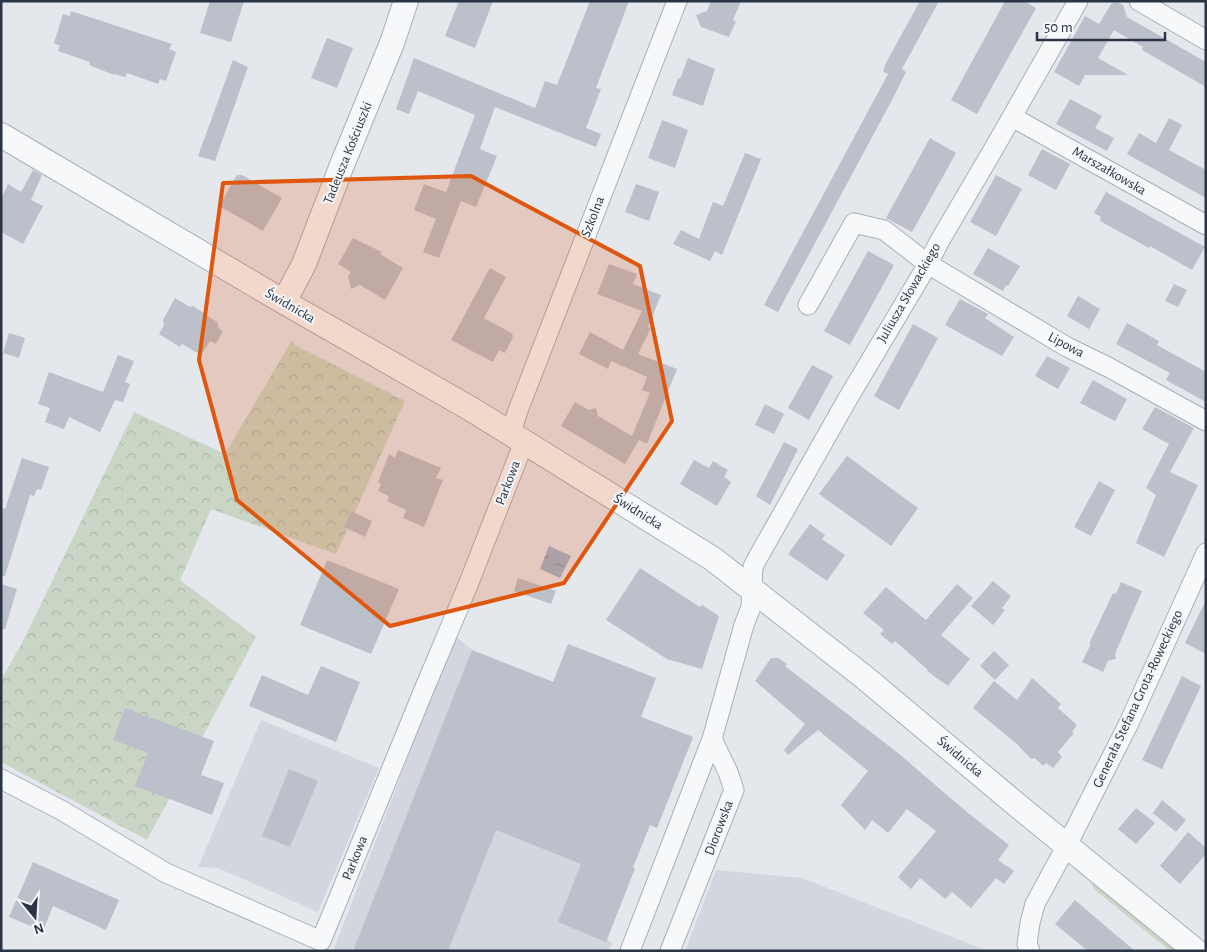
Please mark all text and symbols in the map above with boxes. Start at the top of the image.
scale bar [1037,10,1164,42]
text: 50 m [1044,20,1073,35]
street label: Tadeusza Kościuszki [321,100,375,206]
street label: Marszałkowska [1070,144,1149,198]
street label: Szkolna [579,194,607,239]
street label: Juliusza Słowackiego [875,241,943,345]
street label: Świdnicka [263,284,319,326]
street label: Lipowa [1046,330,1087,361]
street label: Parkowa [493,458,523,507]
street label: Świdnicka [611,489,667,533]
street label: Generała Stefana Grota-Roweckiego [1091,608,1185,790]
street label: Świdnicka [934,732,988,780]
street label: Diorowska [702,798,736,857]
street label: Parkowa [340,833,370,882]
north arrow [10,892,60,942]
text: N [32,920,46,937]

